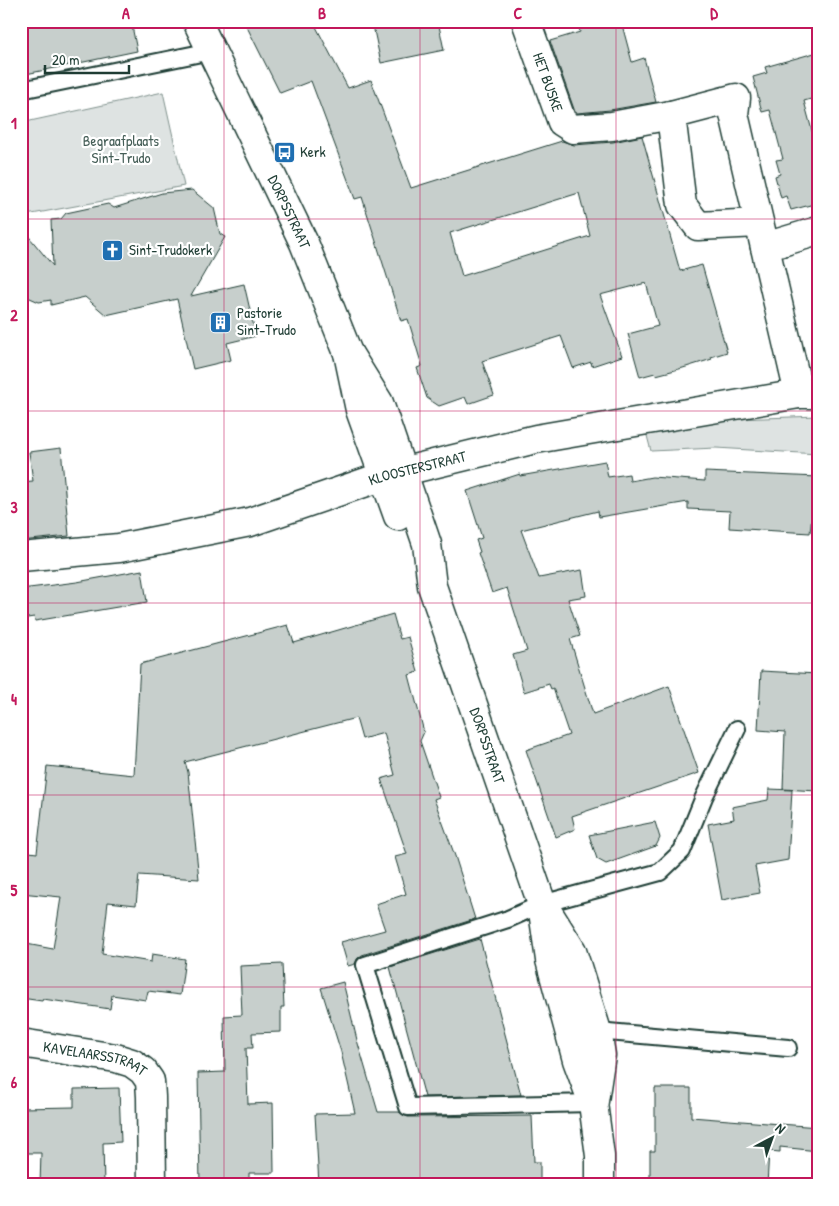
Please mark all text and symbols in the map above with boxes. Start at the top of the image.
text: A [122,2,130,24]
text: B [318,2,326,24]
text: C [514,2,523,24]
text: D [710,2,718,24]
scale bar [45,42,129,74]
text: 20 m [52,49,79,70]
street label: HET BUSKE [528,50,569,115]
text: 1 [11,112,17,134]
park label: Begraafplaats Sint-Trudo [83,130,159,168]
bus stop icon: Kerk [272,140,296,164]
place label: Kerk [300,141,326,162]
street label: DORPSSTRAAT [263,172,316,252]
church icon: Sint-Trudokerk [101,238,125,262]
place label: Sint-Trudokerk [129,239,212,260]
place label: Pastorie Sint-Trudo [237,302,296,340]
text: 2 [10,304,18,326]
building icon: Pastorie Sint-Trudo [209,310,233,334]
street label: KLOOSTERSTRAAT [366,445,469,491]
text: 3 [10,496,18,518]
text: 4 [11,688,17,710]
street label: DORPSSTRAAT [465,705,511,787]
text: 5 [11,879,18,901]
street label: KAVELAARSSTRAAT [42,1036,153,1081]
text: 6 [11,1071,18,1093]
north arrow [746,1114,796,1164]
text: N [772,1118,790,1138]

